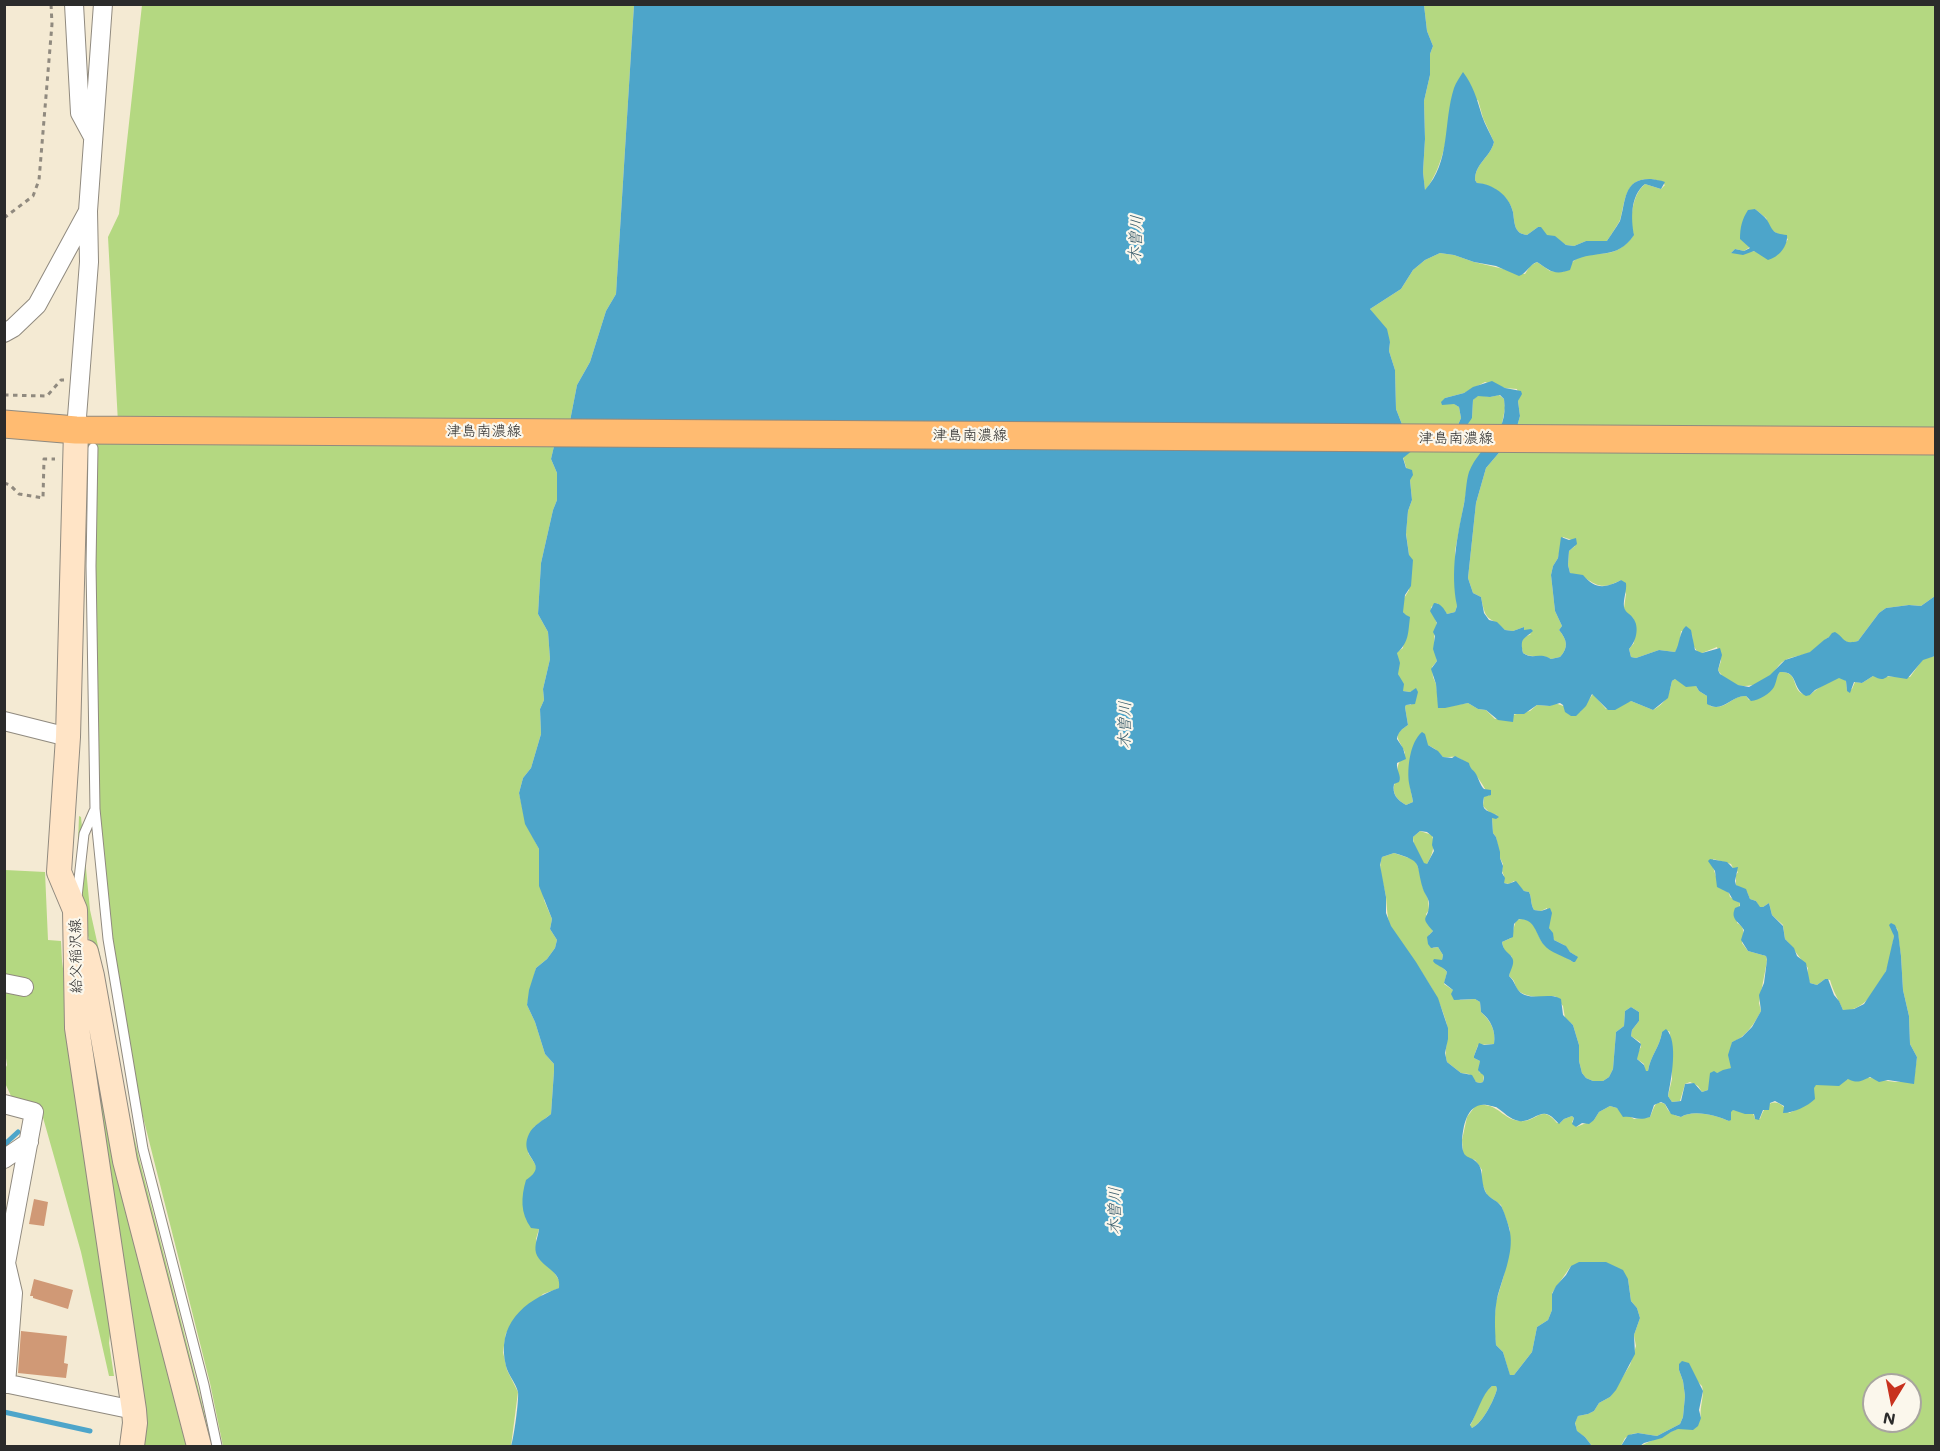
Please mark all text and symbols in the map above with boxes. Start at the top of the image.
water label: 木曽川 [1125,215,1147,263]
street label: 津島南濃線 [447,422,521,440]
street label: 津島南濃線 [933,426,1007,444]
street label: 津島南濃線 [1419,429,1493,447]
water label: 木曽川 [1115,701,1135,749]
street label: 給父稲沢線 [66,918,86,994]
water label: 木曽川 [1105,1187,1125,1235]
north arrow [1862,1373,1922,1433]
text: N [1881,1408,1897,1431]

